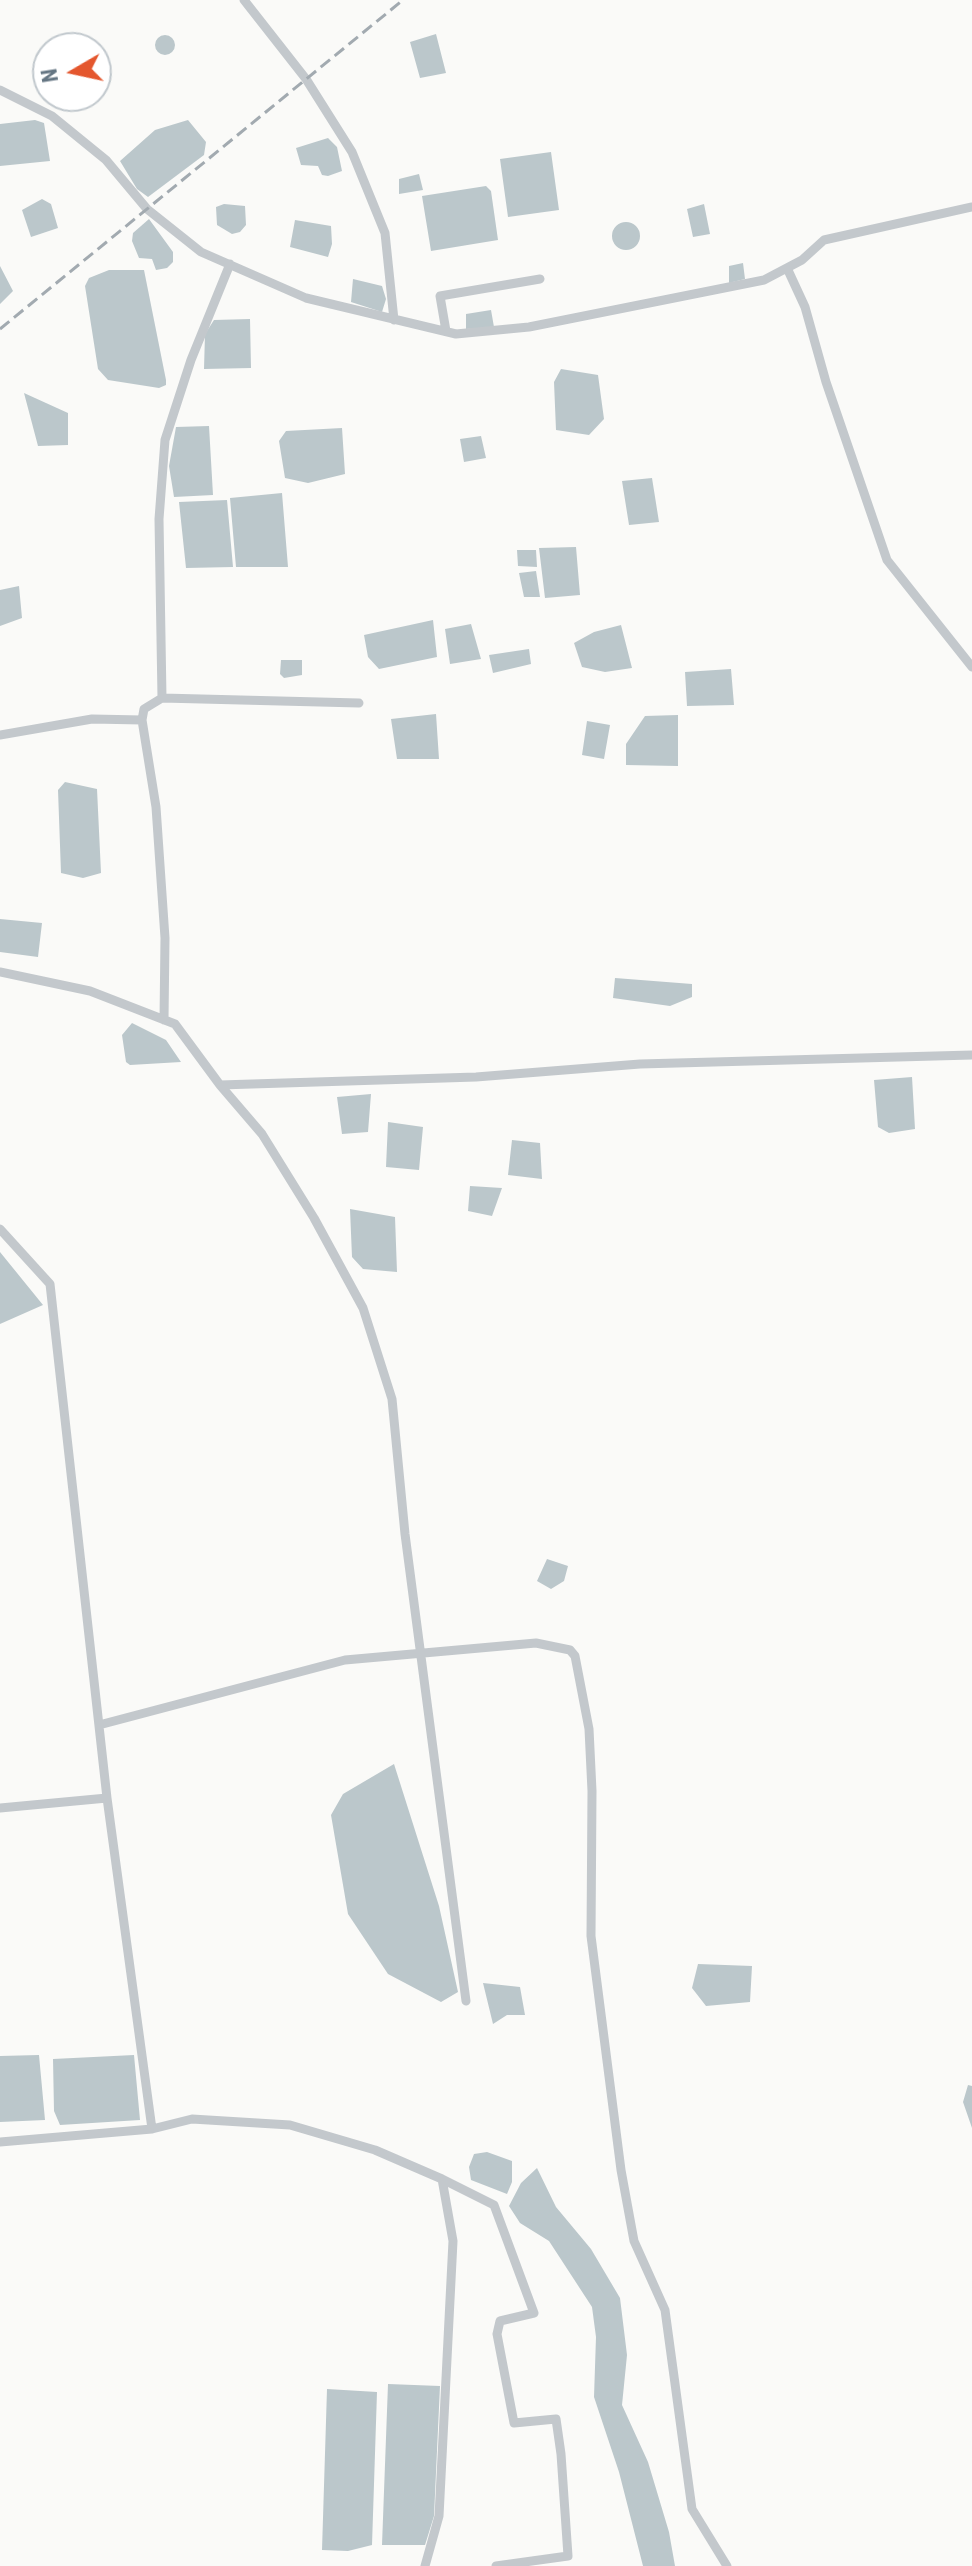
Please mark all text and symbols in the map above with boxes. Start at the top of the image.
north arrow [32,32,112,112]
text: N [36,67,63,84]

